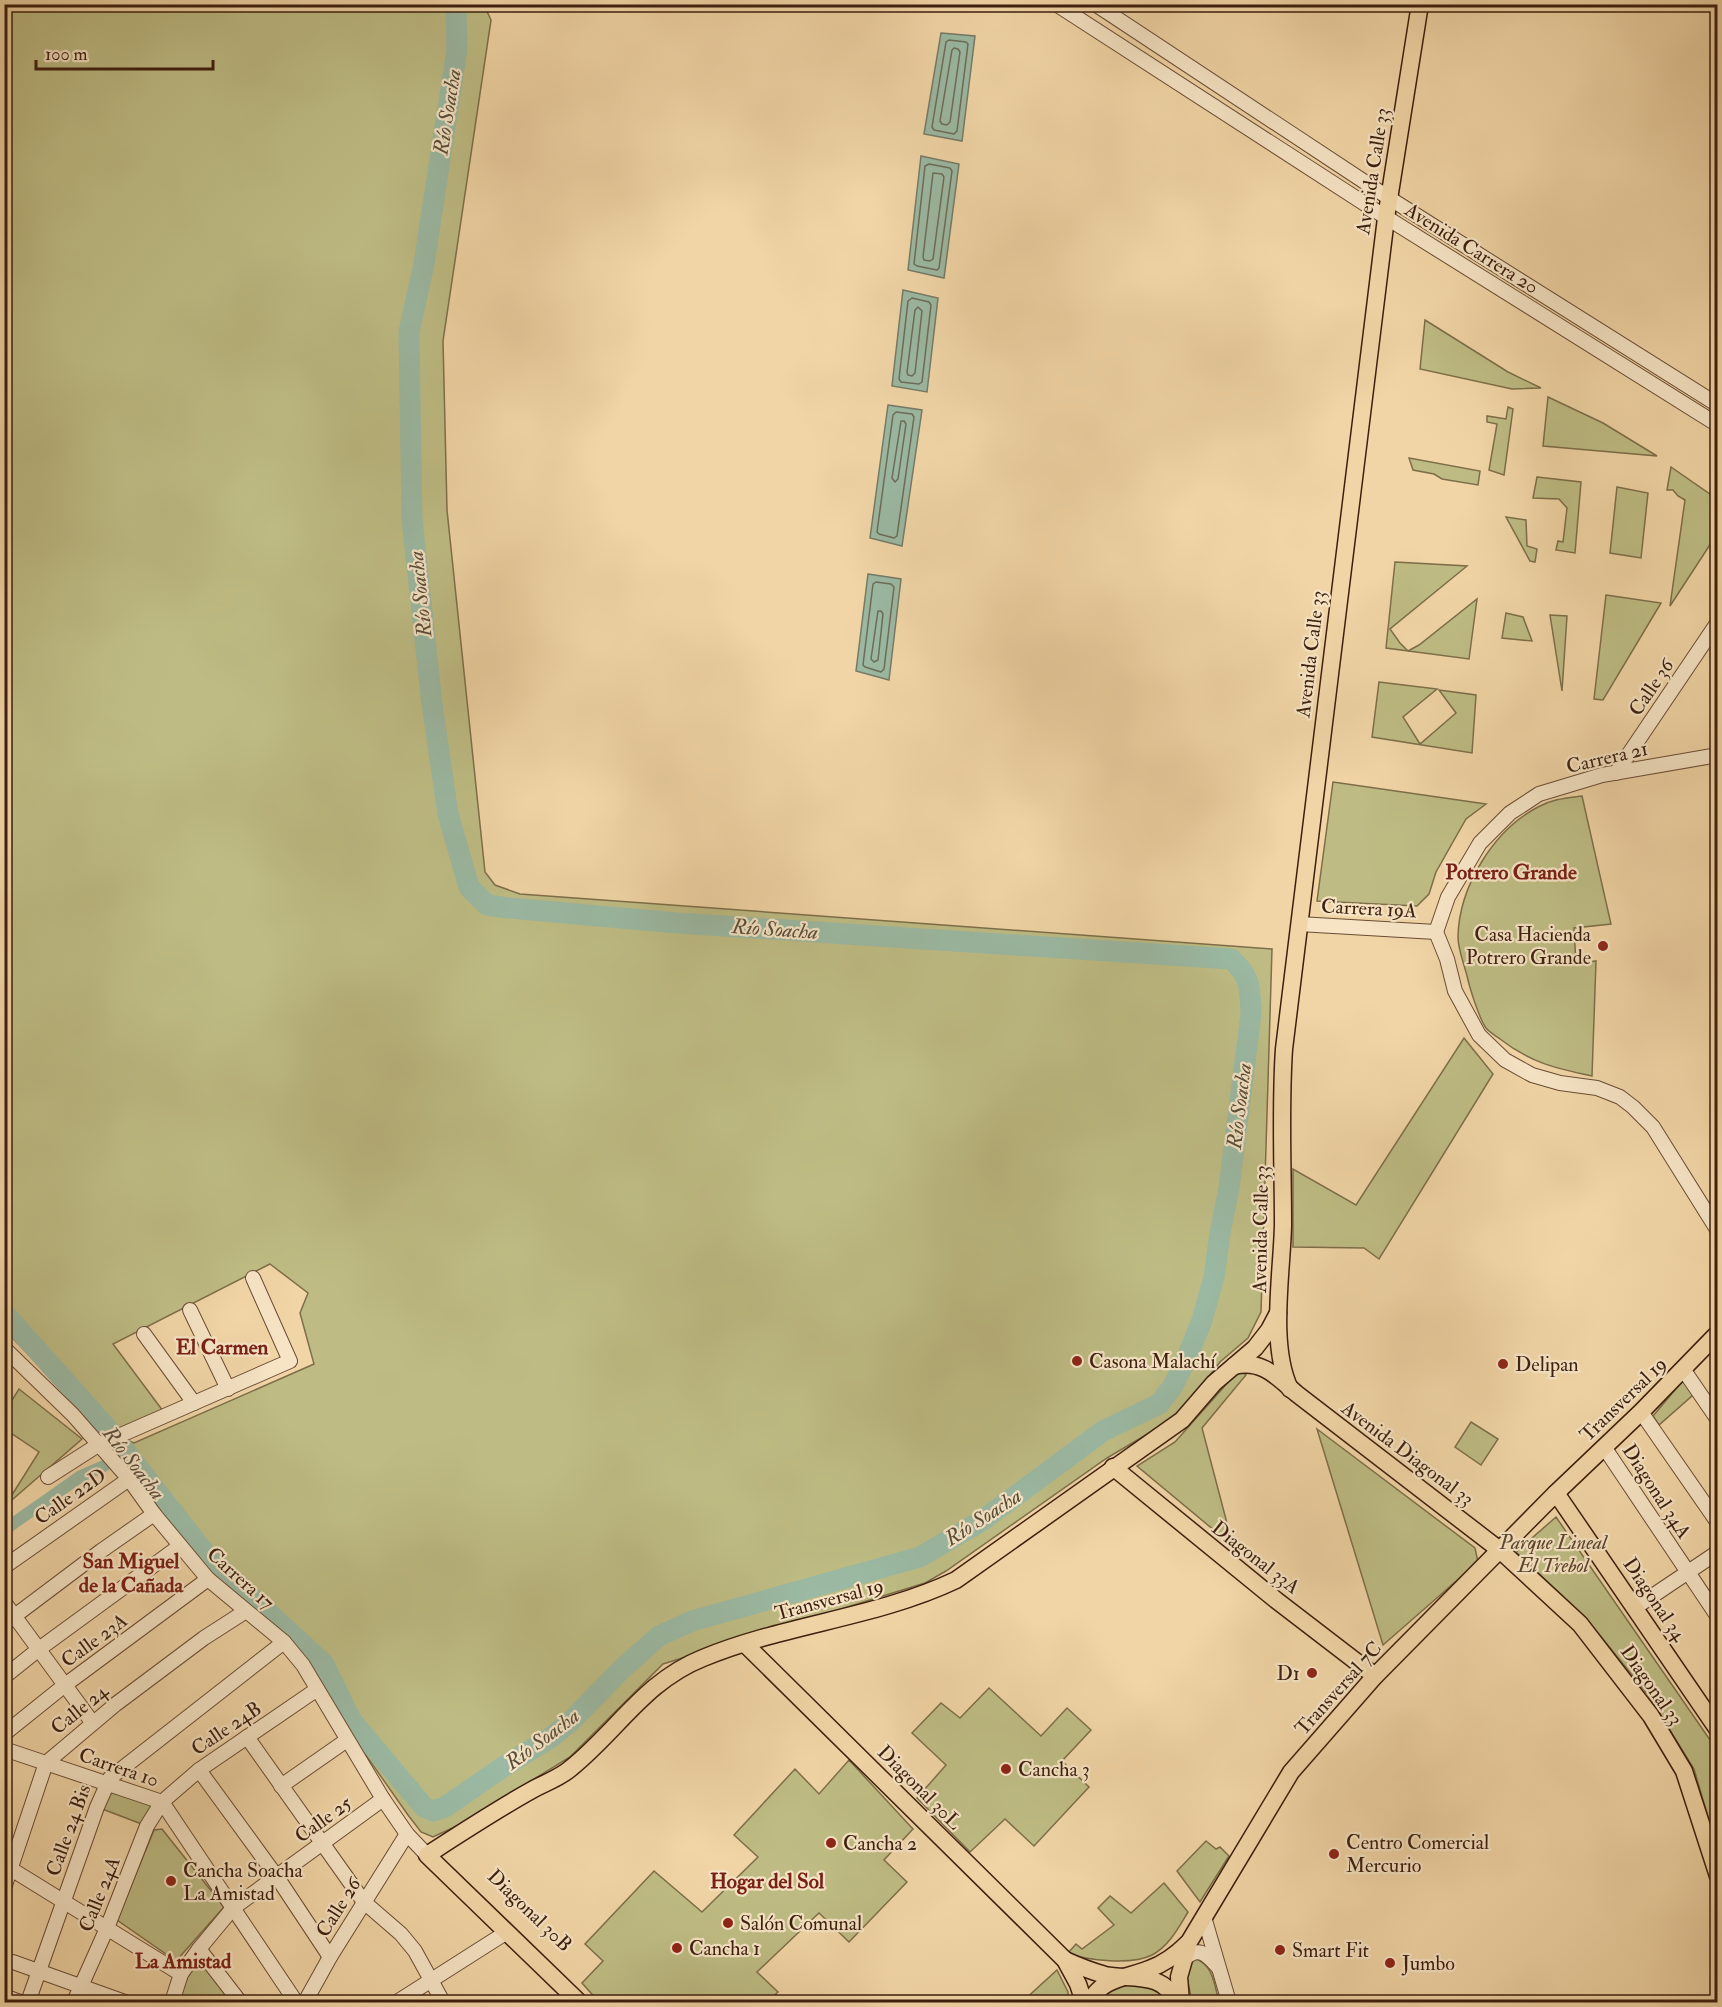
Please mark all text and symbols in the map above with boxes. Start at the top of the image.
scale bar [36,33,213,71]
text: 100 m [45,43,88,66]
water label: Río Soacha [427,67,468,158]
street label: Avenida Calle 33 [1350,106,1395,237]
street label: Avenida Carrera 20 [1399,197,1543,300]
water label: Río Soacha [403,549,439,639]
street label: Avenida Calle 33 [1290,589,1331,720]
street label: Calle 36 [1623,653,1680,721]
street label: Carrera 21 [1564,736,1650,779]
district label: Potrero Grande [1445,859,1577,886]
street label: Carrera 19A [1320,894,1418,924]
water label: Río Soacha [730,913,819,946]
place label: Casa Hacienda Potrero Grande [1466,922,1592,970]
marker: Casa Hacienda Potrero Grande [1596,939,1610,953]
water label: Río Soacha [1221,1061,1258,1152]
street label: Avenida Calle 33 [1247,1165,1274,1294]
district label: El Carmen [176,1334,268,1361]
place label: Casona Malachí [1089,1349,1217,1374]
place label: Delipan [1515,1352,1579,1378]
street label: Transversal 19 [1575,1352,1672,1447]
marker: Casona Malachí [1070,1354,1084,1368]
marker: Delipan [1496,1357,1510,1371]
street label: Avenida Diagonal 33 [1336,1395,1479,1511]
water label: Río Soacha [96,1420,171,1506]
street label: Diagonal 34A [1617,1439,1697,1544]
street label: Calle 22D [29,1463,111,1530]
water label: Río Soacha [939,1482,1027,1553]
street label: Diagonal 33A [1207,1515,1305,1600]
park label: Parque Lineal El Trebol [1498,1530,1609,1578]
street label: Carrera 17 [202,1542,280,1615]
district label: San Miguel de la Cañada [79,1548,185,1599]
street label: Diagonal 34 [1617,1553,1692,1647]
street label: Transversal 19 [772,1573,886,1626]
street label: Calle 23A [56,1608,133,1673]
street label: Transversal 7C [1290,1636,1387,1741]
street label: Diagonal 33 [1615,1640,1688,1730]
place label: D1 [1277,1661,1300,1686]
marker: D1 [1305,1666,1319,1680]
street label: Calle 24 [46,1678,114,1740]
street label: Calle 24B [186,1696,266,1761]
water label: Río Soacha [499,1702,585,1777]
street label: Diagonal 30L [872,1740,968,1835]
street label: Carrera 10 [75,1742,162,1793]
place label: Cancha 3 [1018,1757,1090,1782]
marker: Cancha 3 [999,1762,1013,1776]
street label: Calle 24 Bis [40,1781,97,1879]
street label: Calle 25 [290,1790,357,1848]
place label: Centro Comercial Mercurio [1346,1830,1489,1878]
place label: Cancha 2 [843,1831,917,1856]
marker: Cancha 2 [824,1836,838,1850]
marker: Centro Comercial Mercurio [1327,1847,1341,1861]
street label: Calle 24A [73,1853,126,1936]
place label: Cancha Soacha La Amistad [183,1858,304,1906]
street label: Diagonal 30B [482,1864,577,1957]
district label: Hogar del Sol [710,1868,825,1895]
street label: Calle 26 [310,1872,367,1942]
marker: Cancha Soacha La Amistad [164,1874,178,1888]
place label: Salón Comunal [740,1911,862,1936]
marker: Salón Comunal [721,1916,735,1930]
place label: Cancha 1 [689,1936,760,1961]
place label: Smart Fit [1292,1938,1370,1963]
marker: Cancha 1 [670,1941,684,1955]
marker: Smart Fit [1273,1943,1287,1957]
district label: La Amistad [135,1948,232,1975]
place label: Jumbo [1401,1951,1455,1976]
marker: Jumbo [1383,1956,1397,1970]

